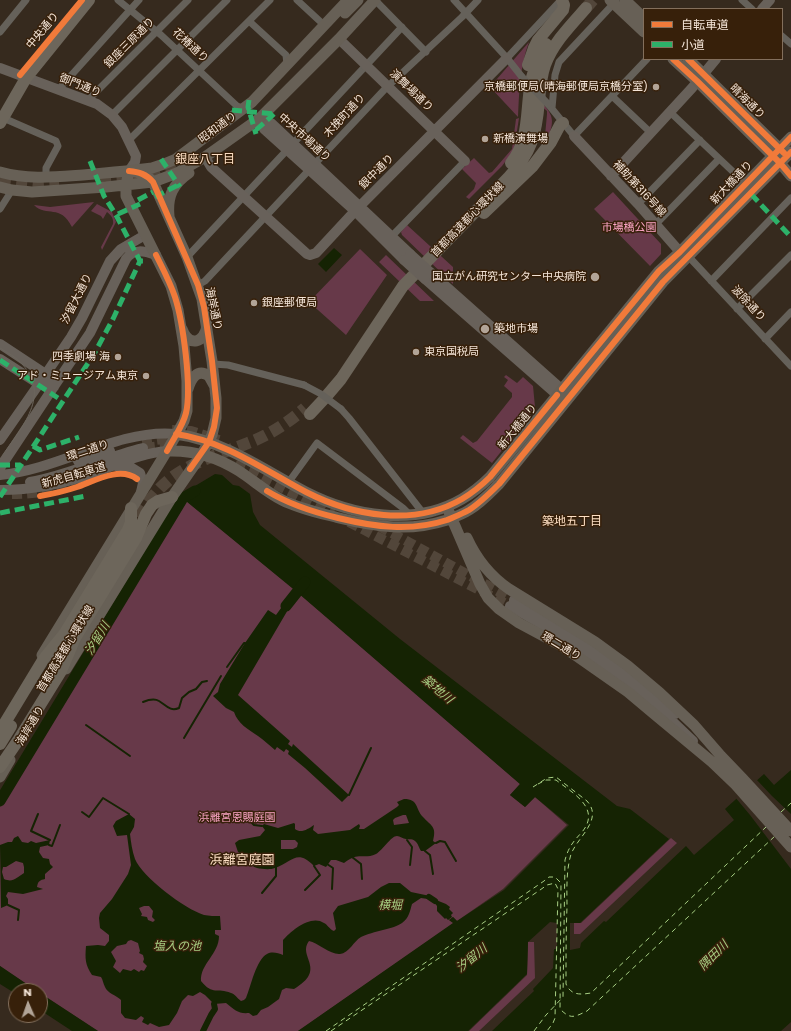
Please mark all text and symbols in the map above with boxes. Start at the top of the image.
legend [643,8,783,60]
street label: 中央通り [24,10,62,52]
street label: 銀座三原通り [102,15,158,71]
text: 自転車道 [681,16,729,33]
street label: 花椿通り [169,26,211,66]
text: 小道 [681,36,705,53]
street label: 演舞場通り [387,67,435,115]
street label: 御門通り [57,72,103,100]
place label: 京橋郵便局(晴海郵便局京橋分室) [484,80,648,94]
marker: 京橋郵便局(晴海郵便局京橋分室) [651,82,661,92]
street label: 晴海通り [727,82,767,122]
street label: 木挽町通り [321,91,369,141]
street label: 昭和通り [196,110,240,146]
street label: 中央市場通り [275,111,333,165]
place label: 新橋演舞場 [493,132,548,146]
marker: 新橋演舞場 [480,134,490,144]
street label: 銀中通り [357,152,397,192]
district label: 銀座八丁目 [175,153,235,167]
street label: 補助第316号線 [610,158,668,220]
street label: 新大橋通り [708,159,756,207]
street label: 首都高速都心環状線 [429,180,507,260]
park label: 市場橋公園 [602,221,656,235]
place label: 国立がん研究センター中央病院 [432,270,586,284]
marker: 国立がん研究センター中央病院 [589,271,601,283]
street label: 汐留大通り [59,272,95,326]
street label: 波除通り [728,283,768,325]
street label: 海岸通り [202,286,224,332]
place label: 銀座郵便局 [262,296,317,310]
marker: 銀座郵便局 [249,298,259,308]
place label: 築地市場 [494,322,538,336]
marker: 築地市場 [479,323,491,335]
place label: 東京国税局 [424,345,479,359]
marker: 東京国税局 [411,347,421,357]
place label: 四季劇場 海 [52,350,110,364]
marker: 四季劇場 海 [113,352,123,362]
place label: アド・ミュージアム東京 [17,369,138,383]
marker: アド・ミュージアム東京 [141,371,151,381]
street label: 新大橋通り [496,401,540,453]
street label: 環二通り [65,438,111,464]
street label: 新虎自転車道 [40,461,108,491]
district label: 築地五丁目 [542,515,602,529]
street label: 首都高速都心環状線 [35,603,97,695]
water label: 汐留川 [83,620,113,658]
street label: 環二通り [539,630,583,664]
water label: 築地川 [419,673,455,707]
street label: 海岸通り [14,704,48,748]
park label: 浜離宮恩賜庭園 [199,811,275,825]
district label: 浜離宮庭園 [210,853,274,869]
water label: 横堀 [378,899,402,913]
water label: 隅田川 [696,938,732,974]
water label: 塩入の池 [153,940,201,954]
water label: 汐留川 [453,942,491,976]
north arrow [8,983,48,1023]
text: N [23,984,32,1000]

